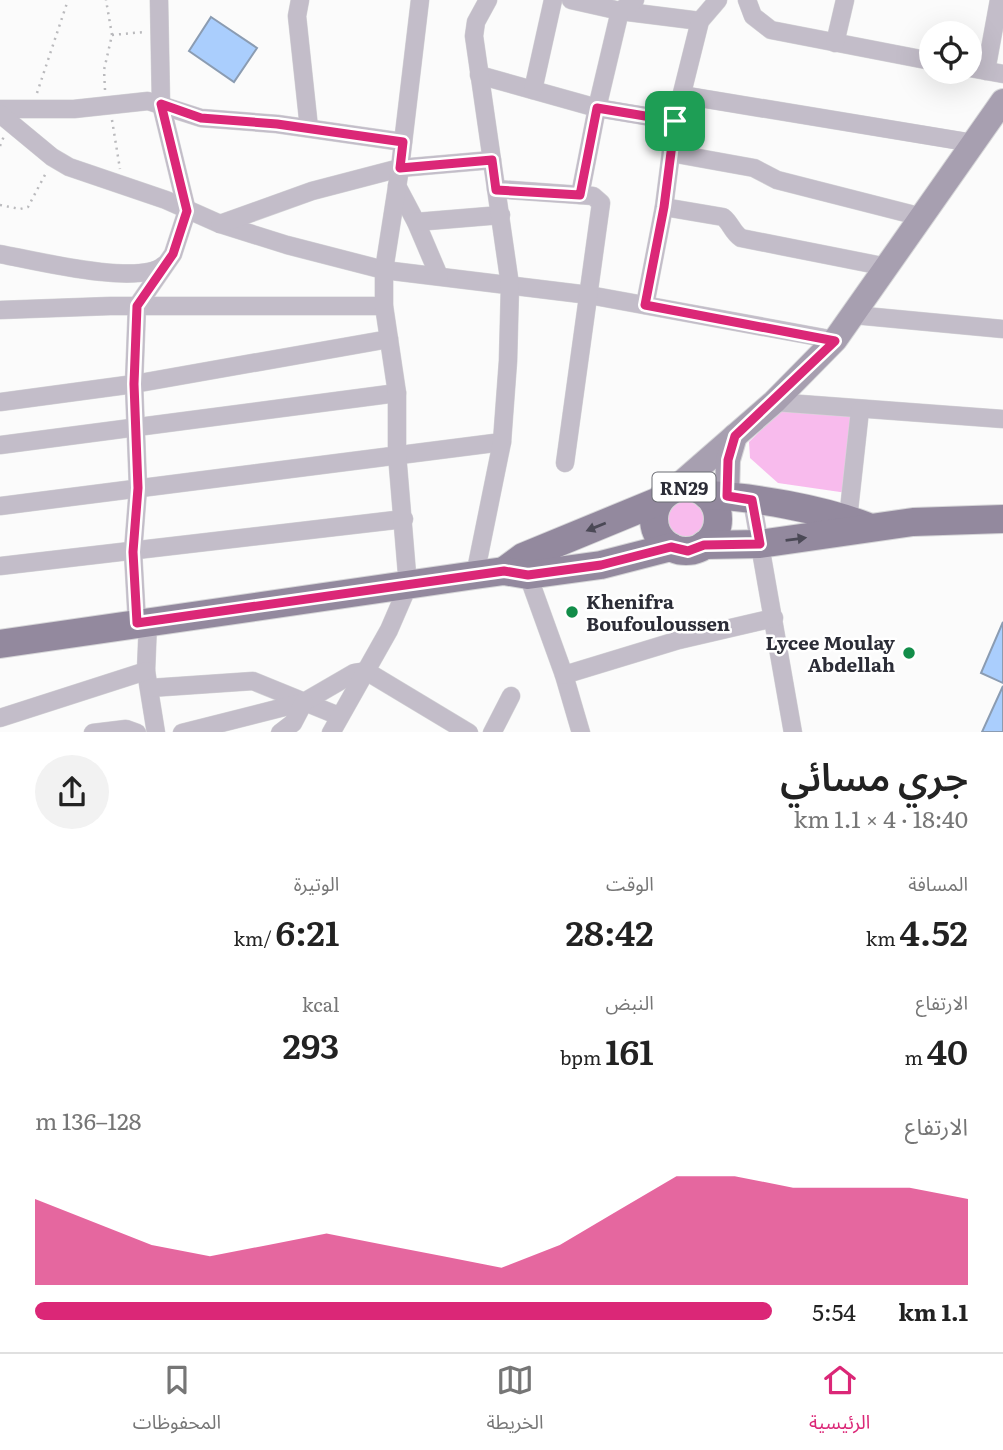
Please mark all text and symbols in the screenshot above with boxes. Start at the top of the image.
map controls [919,21,982,84]
button: locate [919,21,982,84]
pin [645,91,705,151]
icon: arrive [656,102,694,140]
road number: RN29 [652,472,716,502]
one-way arrow [585,521,606,532]
one-way arrow [785,534,807,545]
place label: Khenifra Boufouloussen [586,587,730,637]
marker: Khenifra Boufouloussen [564,604,580,620]
place label: Lycee Moulay Abdellah [766,628,895,678]
marker: Lycee Moulay Abdellah [901,645,917,661]
text: جري مسائي [780,746,968,803]
button: share [35,755,109,829]
text: 18:40 · 4 × 1.1 km [793,801,968,835]
text: الوتيرة [294,869,339,897]
text: الوقت [606,869,654,897]
text: المسافة [908,869,968,897]
text: 6:21 [275,905,339,957]
text: 28:42 [566,905,654,957]
text: 4.52 [900,905,968,957]
text: /km [234,924,275,952]
text: km [866,924,900,952]
text: النبض [605,988,654,1016]
text: الارتفاع [916,988,968,1016]
text: kcal [302,990,339,1018]
text: 293 [283,1018,339,1070]
text: 161 [605,1024,654,1076]
text: 40 [927,1024,968,1076]
text: bpm [560,1043,605,1071]
text: m [904,1043,927,1071]
text: 128–136 m [35,1103,141,1137]
text: الارتفاع [905,1108,968,1142]
text: 5:54 [812,1294,856,1328]
text: 1.1 km [898,1294,968,1328]
tab: المحفوظات [133,1361,221,1443]
tab: الخريطة [487,1361,544,1443]
tab: الرئيسية [809,1361,870,1443]

